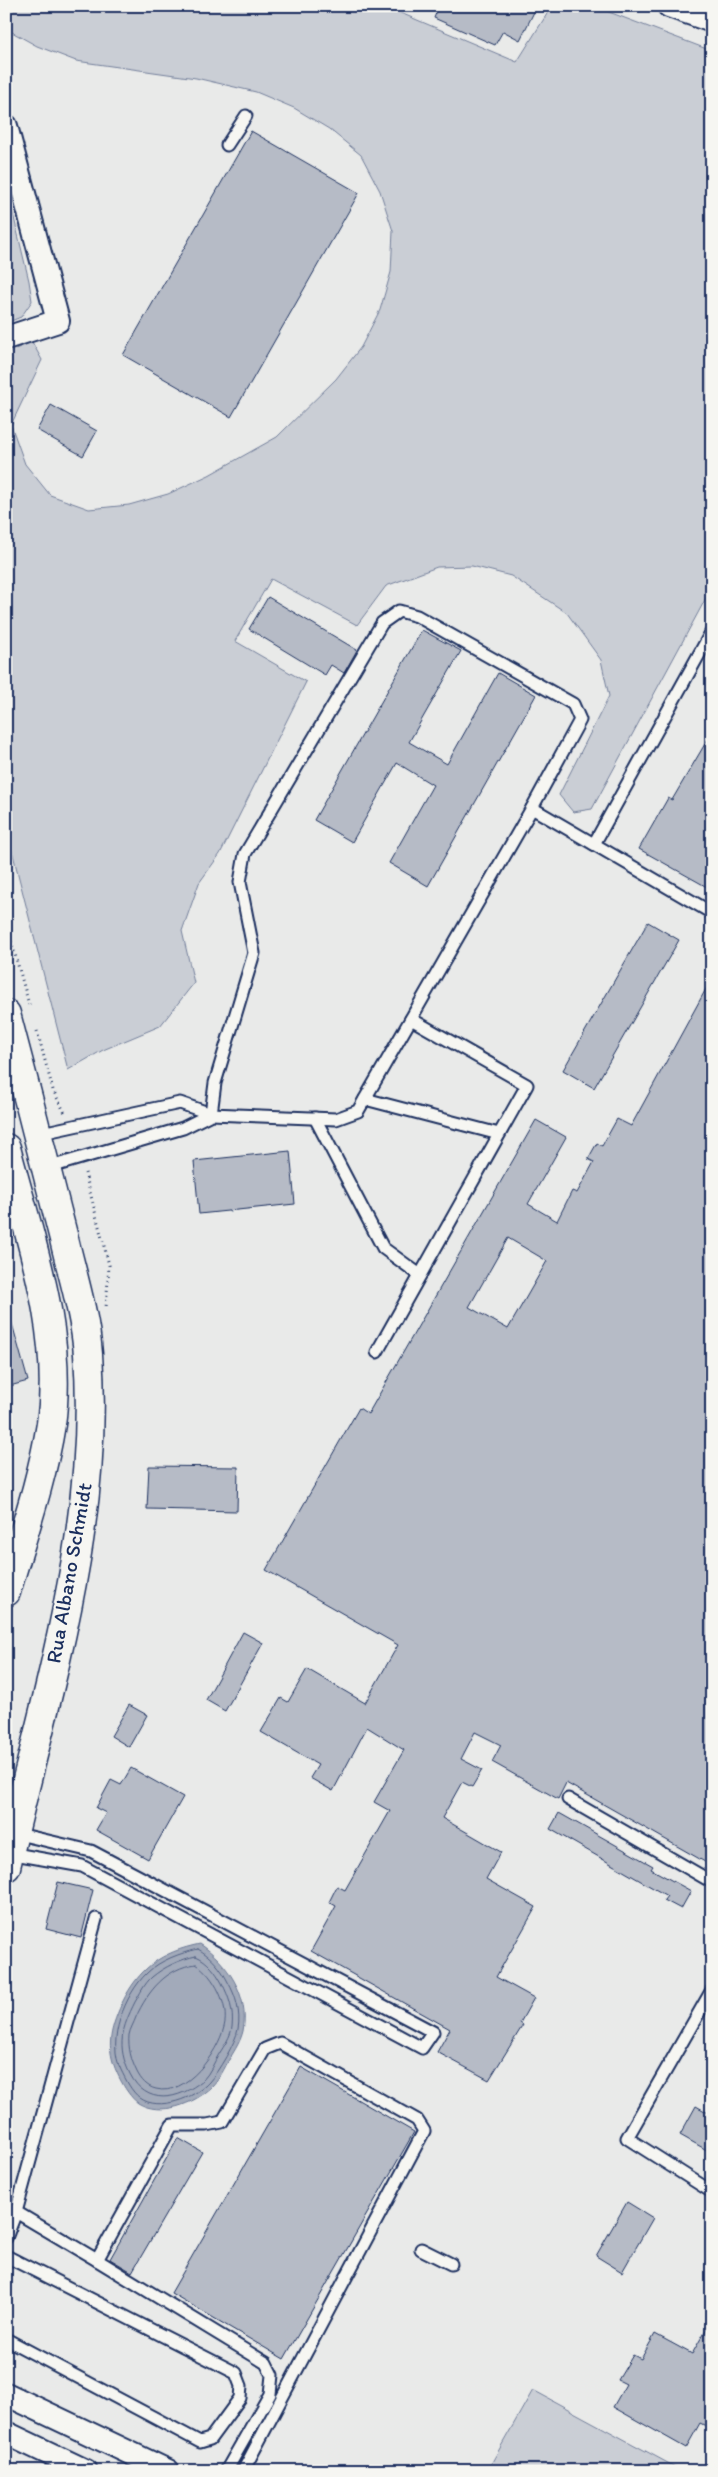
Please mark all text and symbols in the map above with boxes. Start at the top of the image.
street label: Rua Albano Schmidt [40,1481,97,1665]

